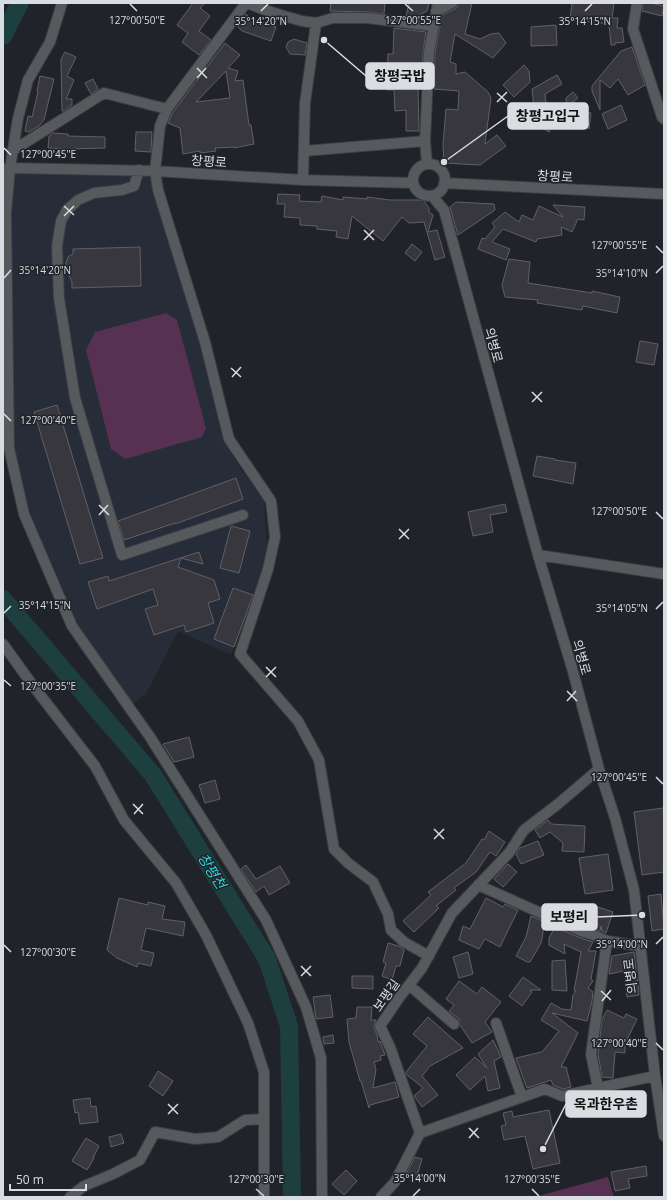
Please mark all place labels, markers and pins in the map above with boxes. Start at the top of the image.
callout: 창평국밥 [366,63,434,89]
callout: 창평고입구 [508,103,588,129]
callout: 보평리 [542,904,597,930]
callout: 옥과한우촌 [566,1091,646,1117]

